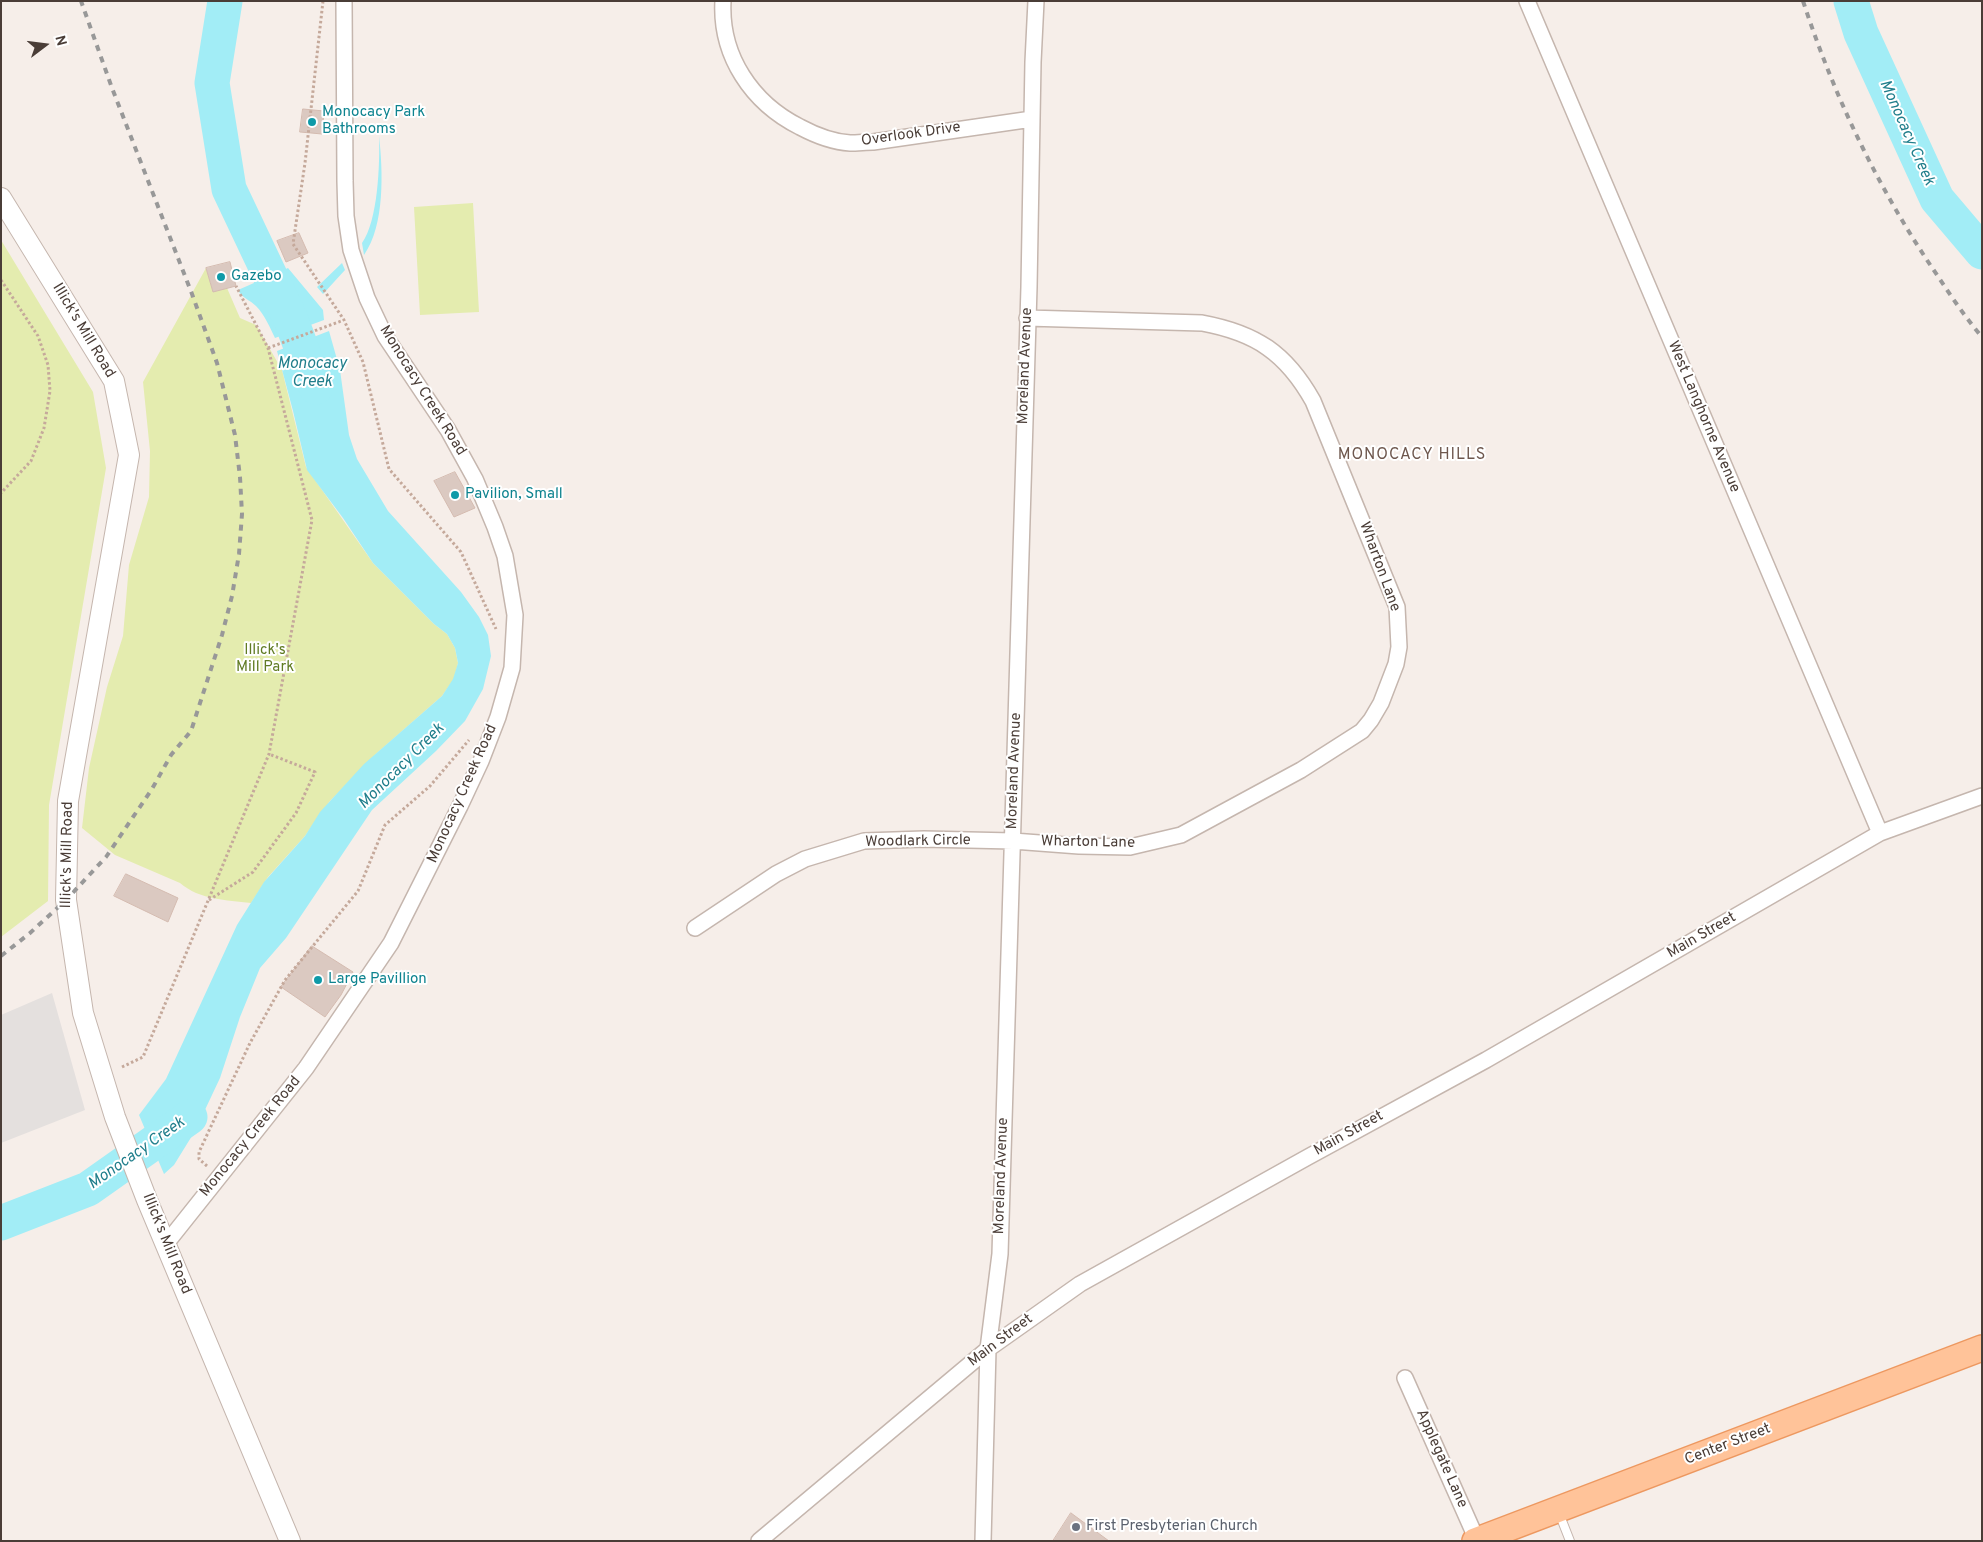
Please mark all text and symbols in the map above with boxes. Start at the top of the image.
north arrow [20,20,70,70]
text: N [50,34,69,48]
water label: Monocacy Creek [1874,77,1938,189]
place label: Monocacy Park Bathrooms [322,104,425,139]
marker: Monocacy Park Bathrooms [306,116,318,128]
street label: Overlook Drive [860,119,962,151]
place label: Gazebo [231,268,282,286]
marker: Gazebo [215,271,227,283]
street label: Illick's Mill Road [48,280,118,382]
street label: Moreland Avenue [1015,307,1037,425]
street label: Monocacy Creek Road [375,323,469,459]
street label: West Langhorne Avenue [1663,338,1743,496]
water label: Monocacy Creek [277,355,347,393]
district label: MONOCACY HILLS [1336,446,1488,466]
place label: Pavilion, Small [465,486,563,504]
marker: Pavilion, Small [449,489,461,501]
street label: Wharton Lane [1354,520,1404,614]
park label: Illick's Mill Park [236,642,294,677]
street label: Moreland Avenue [1004,712,1026,830]
water label: Monocacy Creek [355,720,449,814]
street label: Monocacy Creek Road [424,722,502,866]
street label: Illick's Mill Road [58,801,78,909]
street label: Woodlark Circle [865,832,971,852]
street label: Wharton Lane [1041,833,1135,853]
street label: Main Street [1664,909,1740,963]
place label: Large Pavillion [328,971,427,989]
marker: Large Pavillion [312,974,324,986]
street label: Monocacy Creek Road [197,1073,305,1201]
street label: Main Street [1311,1108,1387,1160]
water label: Monocacy Creek [85,1114,189,1194]
street label: Moreland Avenue [991,1117,1013,1235]
street label: Illick's Mill Road [138,1191,194,1297]
street label: Main Street [965,1311,1037,1371]
street label: Applegate Lane [1411,1407,1471,1511]
street label: Center Street [1682,1420,1774,1470]
place label: First Presbyterian Church [1086,1518,1258,1536]
marker: First Presbyterian Church [1070,1521,1082,1533]

